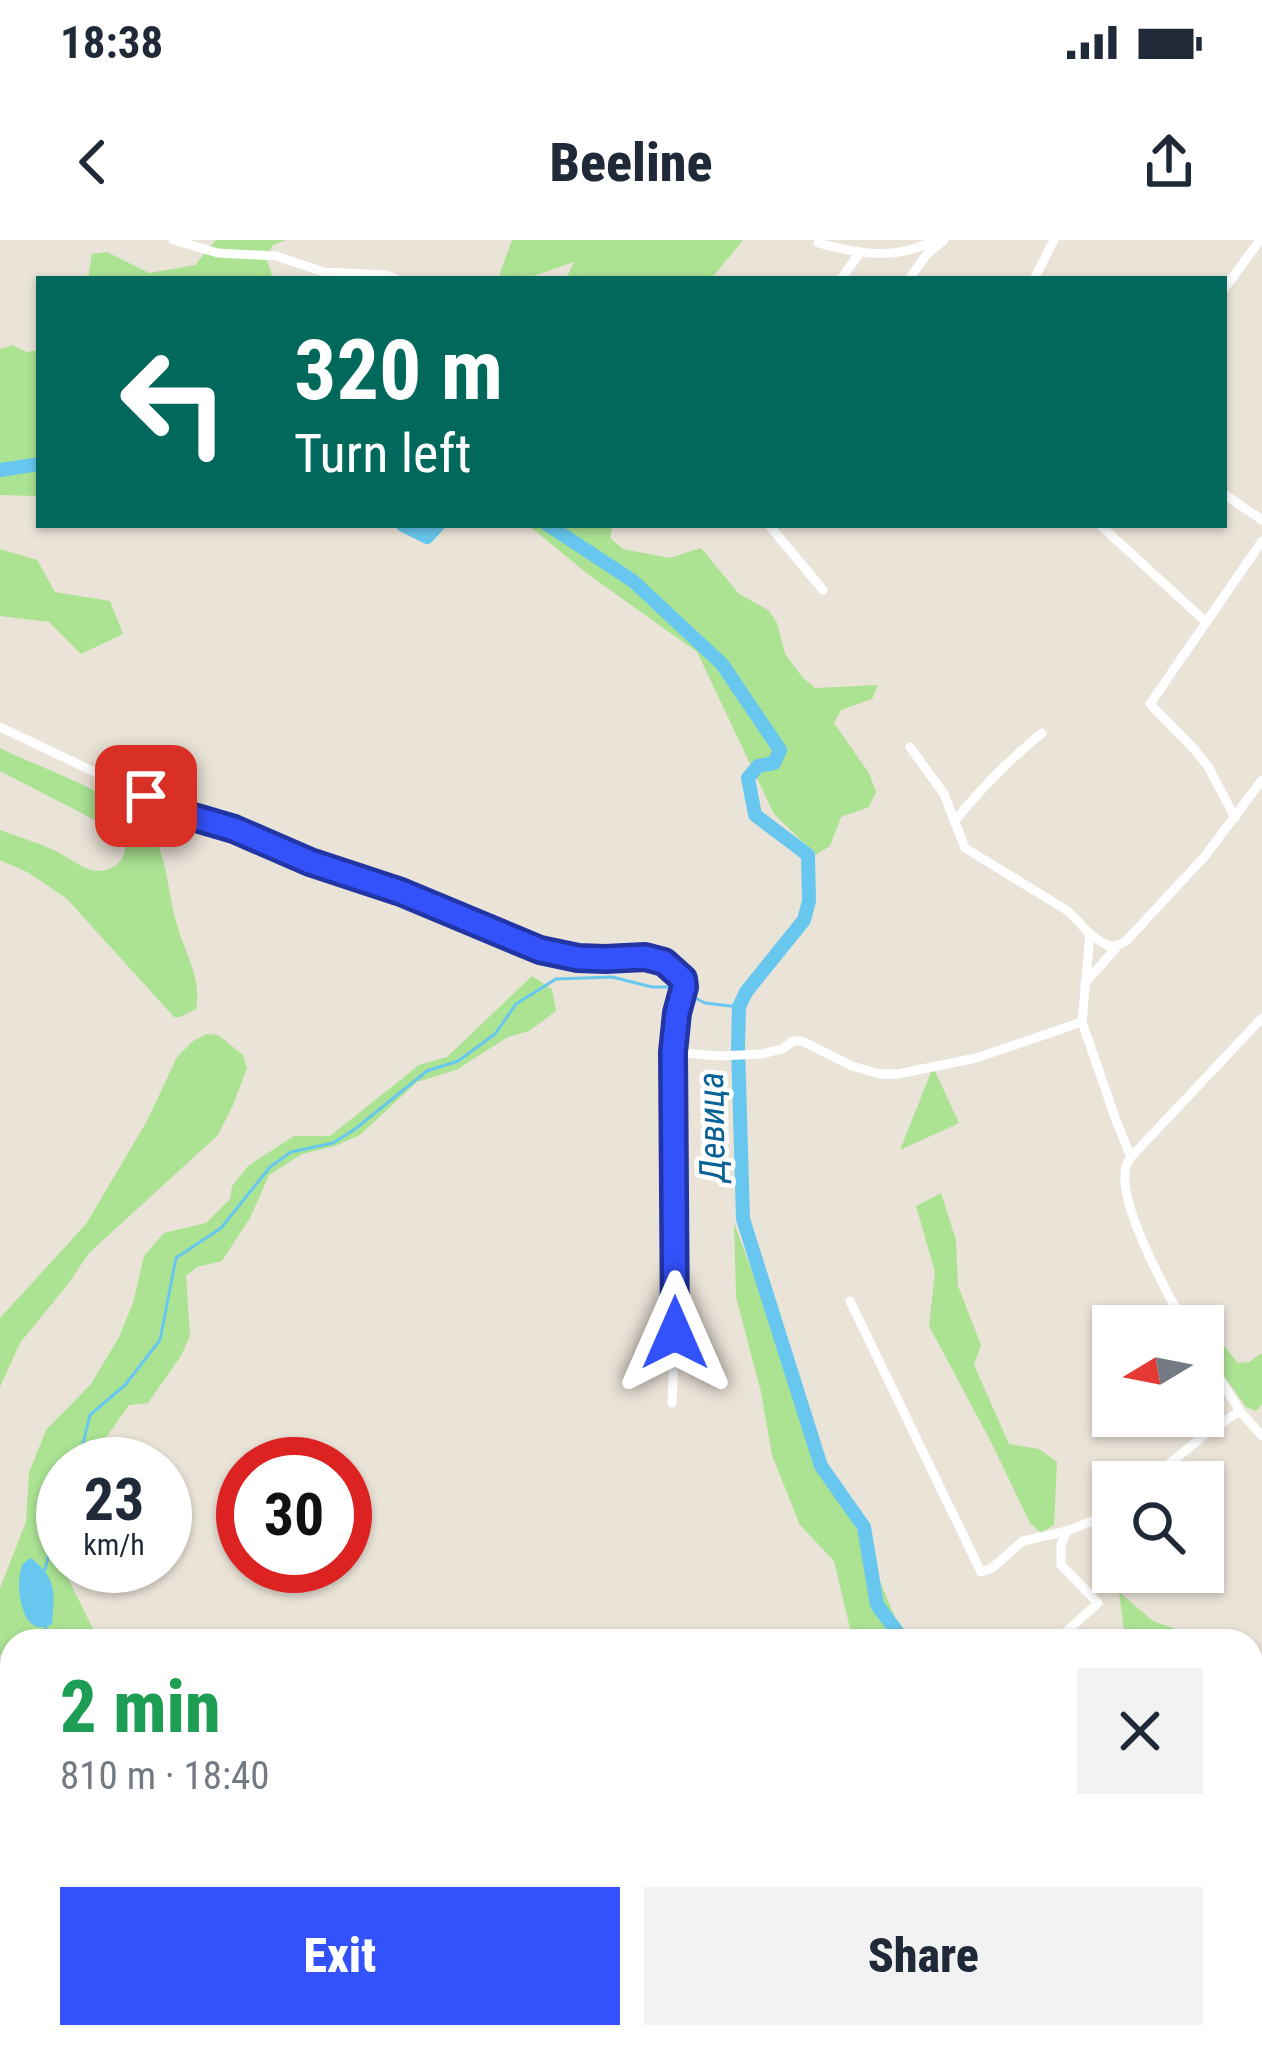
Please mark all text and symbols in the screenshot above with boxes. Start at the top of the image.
text: 18:38 [60,16,163,69]
icon: back [60,129,126,195]
icon: share [1136,129,1202,195]
text: Beeline [550,131,712,194]
text: 320 m [294,321,503,420]
icon: left [96,324,252,480]
text: Turn left [294,422,471,485]
pin [95,745,197,847]
icon: arrive [113,763,179,829]
water label: Девица [690,1072,734,1184]
position arrow [612,1270,738,1396]
north arrow [1092,1305,1224,1437]
map controls [1092,1305,1224,1593]
speed limit sign: 30 [216,1437,372,1593]
button: search [1092,1461,1224,1593]
text: 23 [84,1464,144,1535]
text: km/h [83,1527,145,1562]
text: 2 min [60,1665,221,1750]
button: close [1077,1668,1203,1794]
text: 810 m · 18:40 [60,1753,270,1799]
button: Exit [60,1887,620,2025]
button: Share [644,1887,1203,2025]

